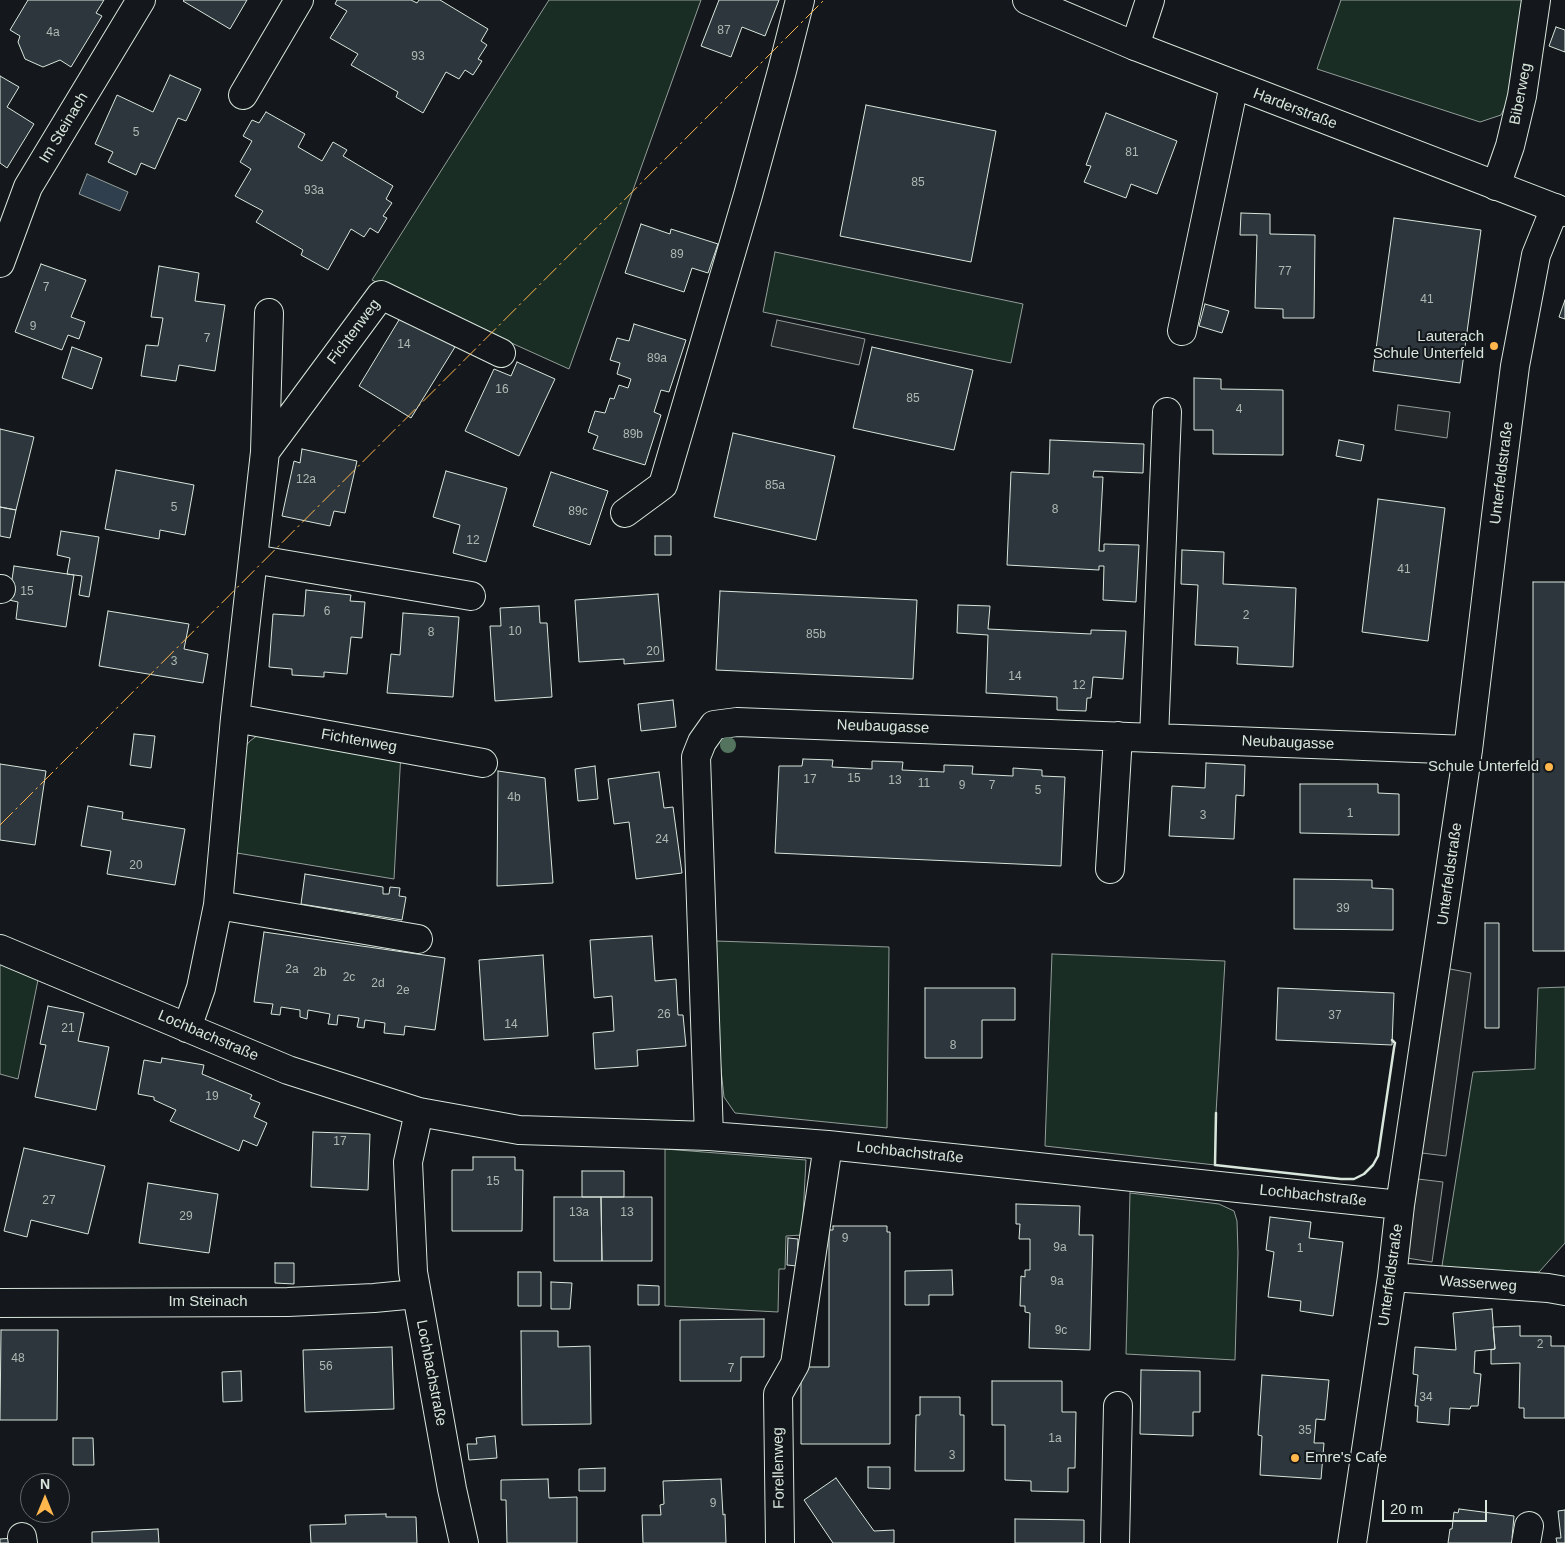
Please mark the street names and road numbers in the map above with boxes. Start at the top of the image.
street label: Biberweg [1506,62,1536,126]
street label: Harderstraße [1251,85,1339,133]
street label: Im Steinach [36,89,92,167]
street label: Fichtenweg [324,296,384,368]
street label: Unterfeldstraße [1487,421,1517,525]
street label: Neubaugasse [836,716,930,738]
street label: Fichtenweg [320,725,398,757]
street label: Neubaugasse [1241,732,1335,754]
street label: Unterfeldstraße [1434,822,1466,926]
street label: Lochbachstraße [155,1007,261,1065]
street label: Lochbachstraße [856,1138,964,1168]
street label: Lochbachstraße [1259,1181,1367,1211]
street label: Unterfeldstraße [1375,1223,1407,1327]
street label: Wasserweg [1439,1272,1517,1296]
street label: Im Steinach [168,1293,248,1311]
street label: Lochbachstraße [412,1318,450,1428]
street label: Forellenweg [769,1427,789,1509]

